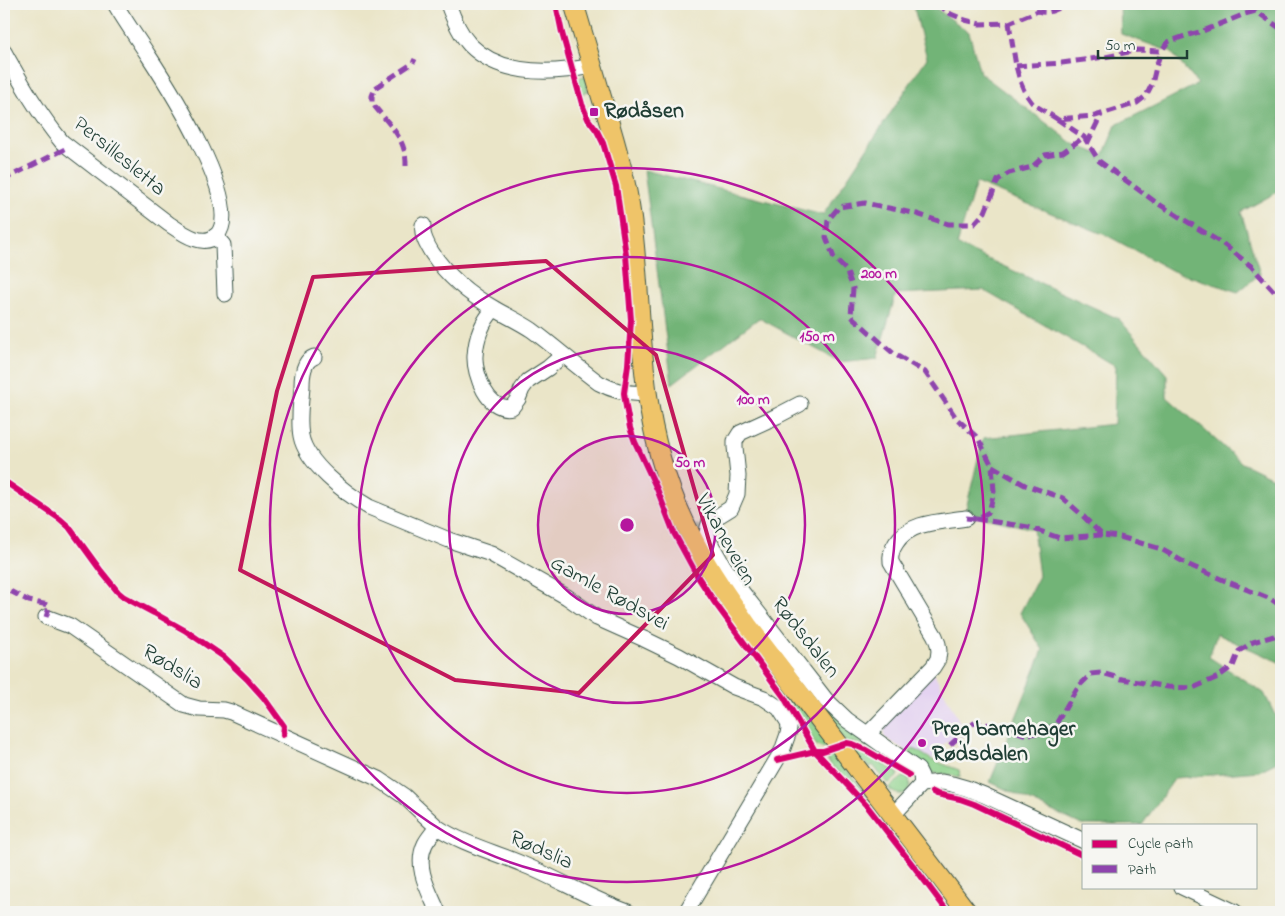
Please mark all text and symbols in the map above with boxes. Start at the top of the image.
scale bar [1098,28,1186,60]
text: 50 m [1105,35,1136,57]
place label: Rødåsen [604,96,684,128]
marker: Rødåsen [588,106,600,118]
street label: Persillesletta [65,109,173,205]
text: 200 m [860,263,897,285]
text: 150 m [799,326,835,348]
text: 100 m [736,389,770,411]
text: 50 m [675,452,706,474]
street label: Vikaneveien [686,487,764,592]
centre of rings [618,516,636,534]
street label: Gamle Rødsvei [544,548,674,640]
street label: Rødsdalen [763,590,847,686]
street label: Rødslia [135,637,209,699]
place label: Preg barnehager Rødsdalen [932,714,1077,771]
marker: Preg barnehager Rødsdalen [916,737,928,749]
street label: Rødslia [504,823,578,879]
legend [1082,824,1258,888]
text: Cycle path [1128,833,1193,856]
text: Path [1128,859,1156,881]

